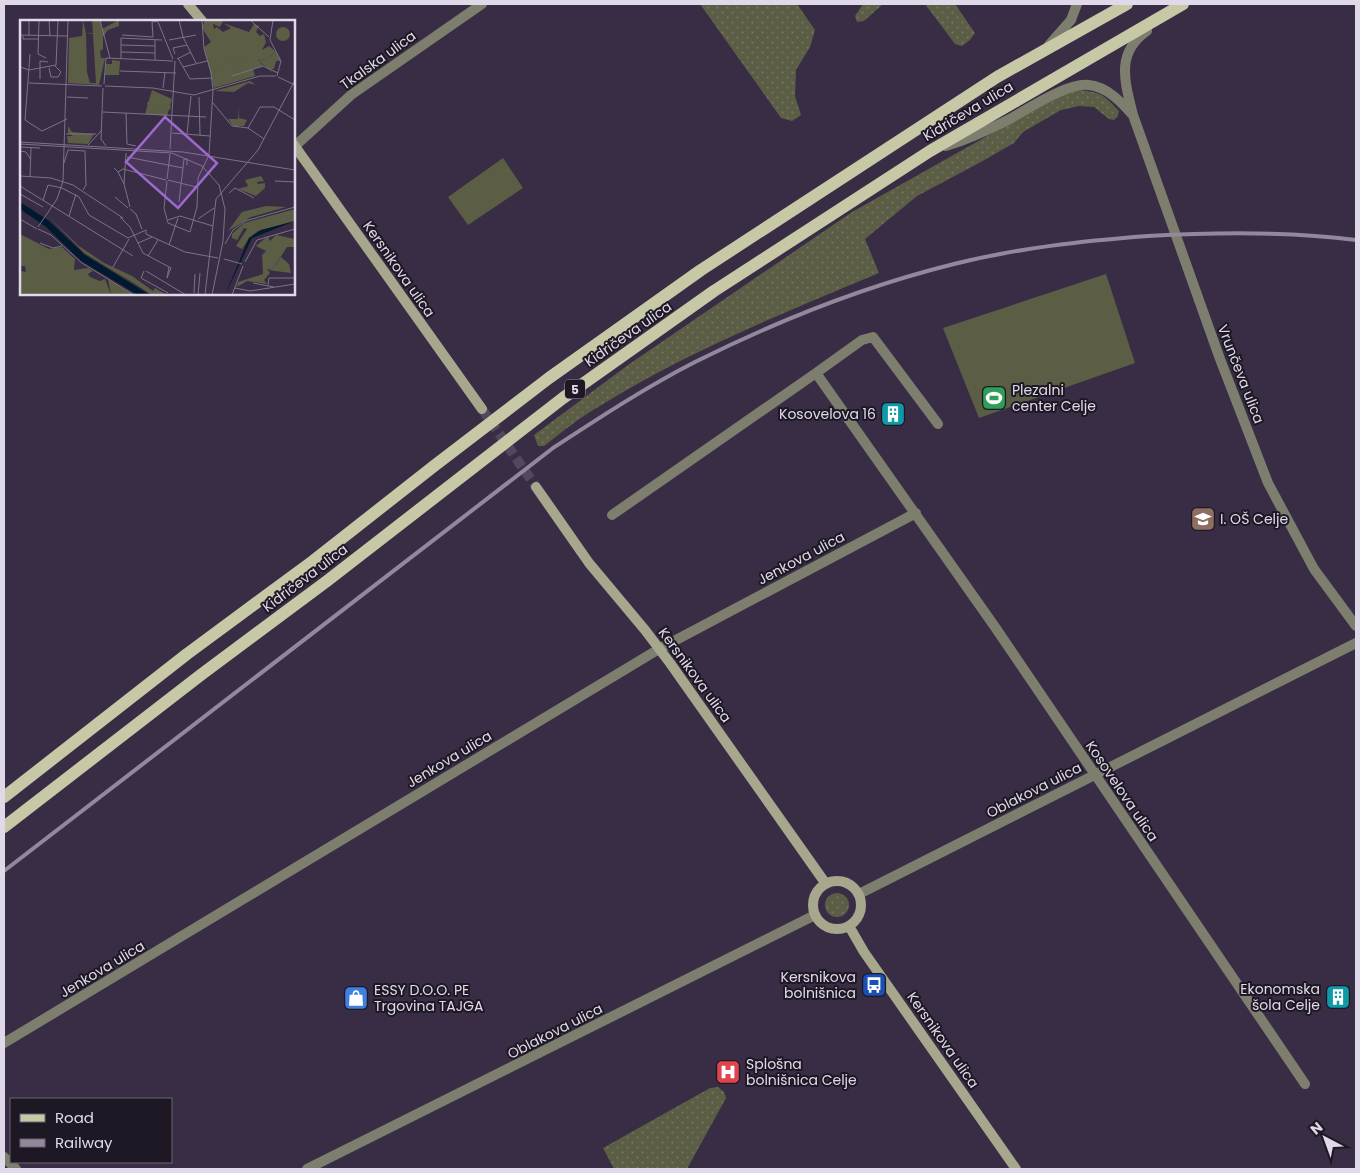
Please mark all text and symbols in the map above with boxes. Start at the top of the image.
inset map [20,20,295,295]
street label: Tkalska ulica [336,26,420,94]
street label: Kidričeva ulica [919,76,1017,146]
street label: Kersnikova ulica [358,217,440,321]
street label: Kidričeva ulica [580,297,676,371]
street label: Vrunčeva ulica [1213,322,1269,426]
road number: 5 [565,379,585,398]
place label: Plezalni center Celje [1012,380,1096,416]
sports icon: Plezalni center Celje [981,385,1007,411]
building icon: Kosovelova 16 [880,401,906,427]
place label: Kosovelova 16 [779,404,876,424]
school or university icon: I. OŠ Celje [1190,506,1216,532]
place label: I. OŠ Celje [1220,509,1288,529]
street label: Jenkova ulica [754,527,848,589]
street label: Kidričeva ulica [258,539,352,617]
street label: Kersnikova ulica [654,623,736,727]
street label: Jenkova ulica [403,726,495,792]
street label: Kosovelova ulica [1081,737,1163,845]
street label: Oblakova ulica [983,757,1085,823]
street label: Jenkova ulica [56,936,148,1002]
place label: Kersnikova bolnišnica [781,967,856,1003]
bus stop icon: Kersnikova bolnišnica [861,972,887,998]
place label: Ekonomska šola Celje [1240,979,1320,1015]
place label: ESSY D.O.O. PE Trgovina TAJGA [374,980,483,1016]
building icon: Ekonomska šola Celje [1325,984,1351,1010]
shop icon: ESSY D.O.O. PE Trgovina TAJGA [343,985,369,1011]
street label: Kersnikova ulica [902,988,984,1092]
street label: Oblakova ulica [504,998,606,1064]
place label: Splošna bolnišnica Celje [746,1054,857,1090]
hospital icon: Splošna bolnišnica Celje [715,1059,741,1085]
legend [10,1098,172,1163]
text: Road [55,1107,94,1128]
north arrow [1300,1113,1350,1163]
text: N [1306,1117,1327,1139]
text: Railway [55,1132,113,1153]

